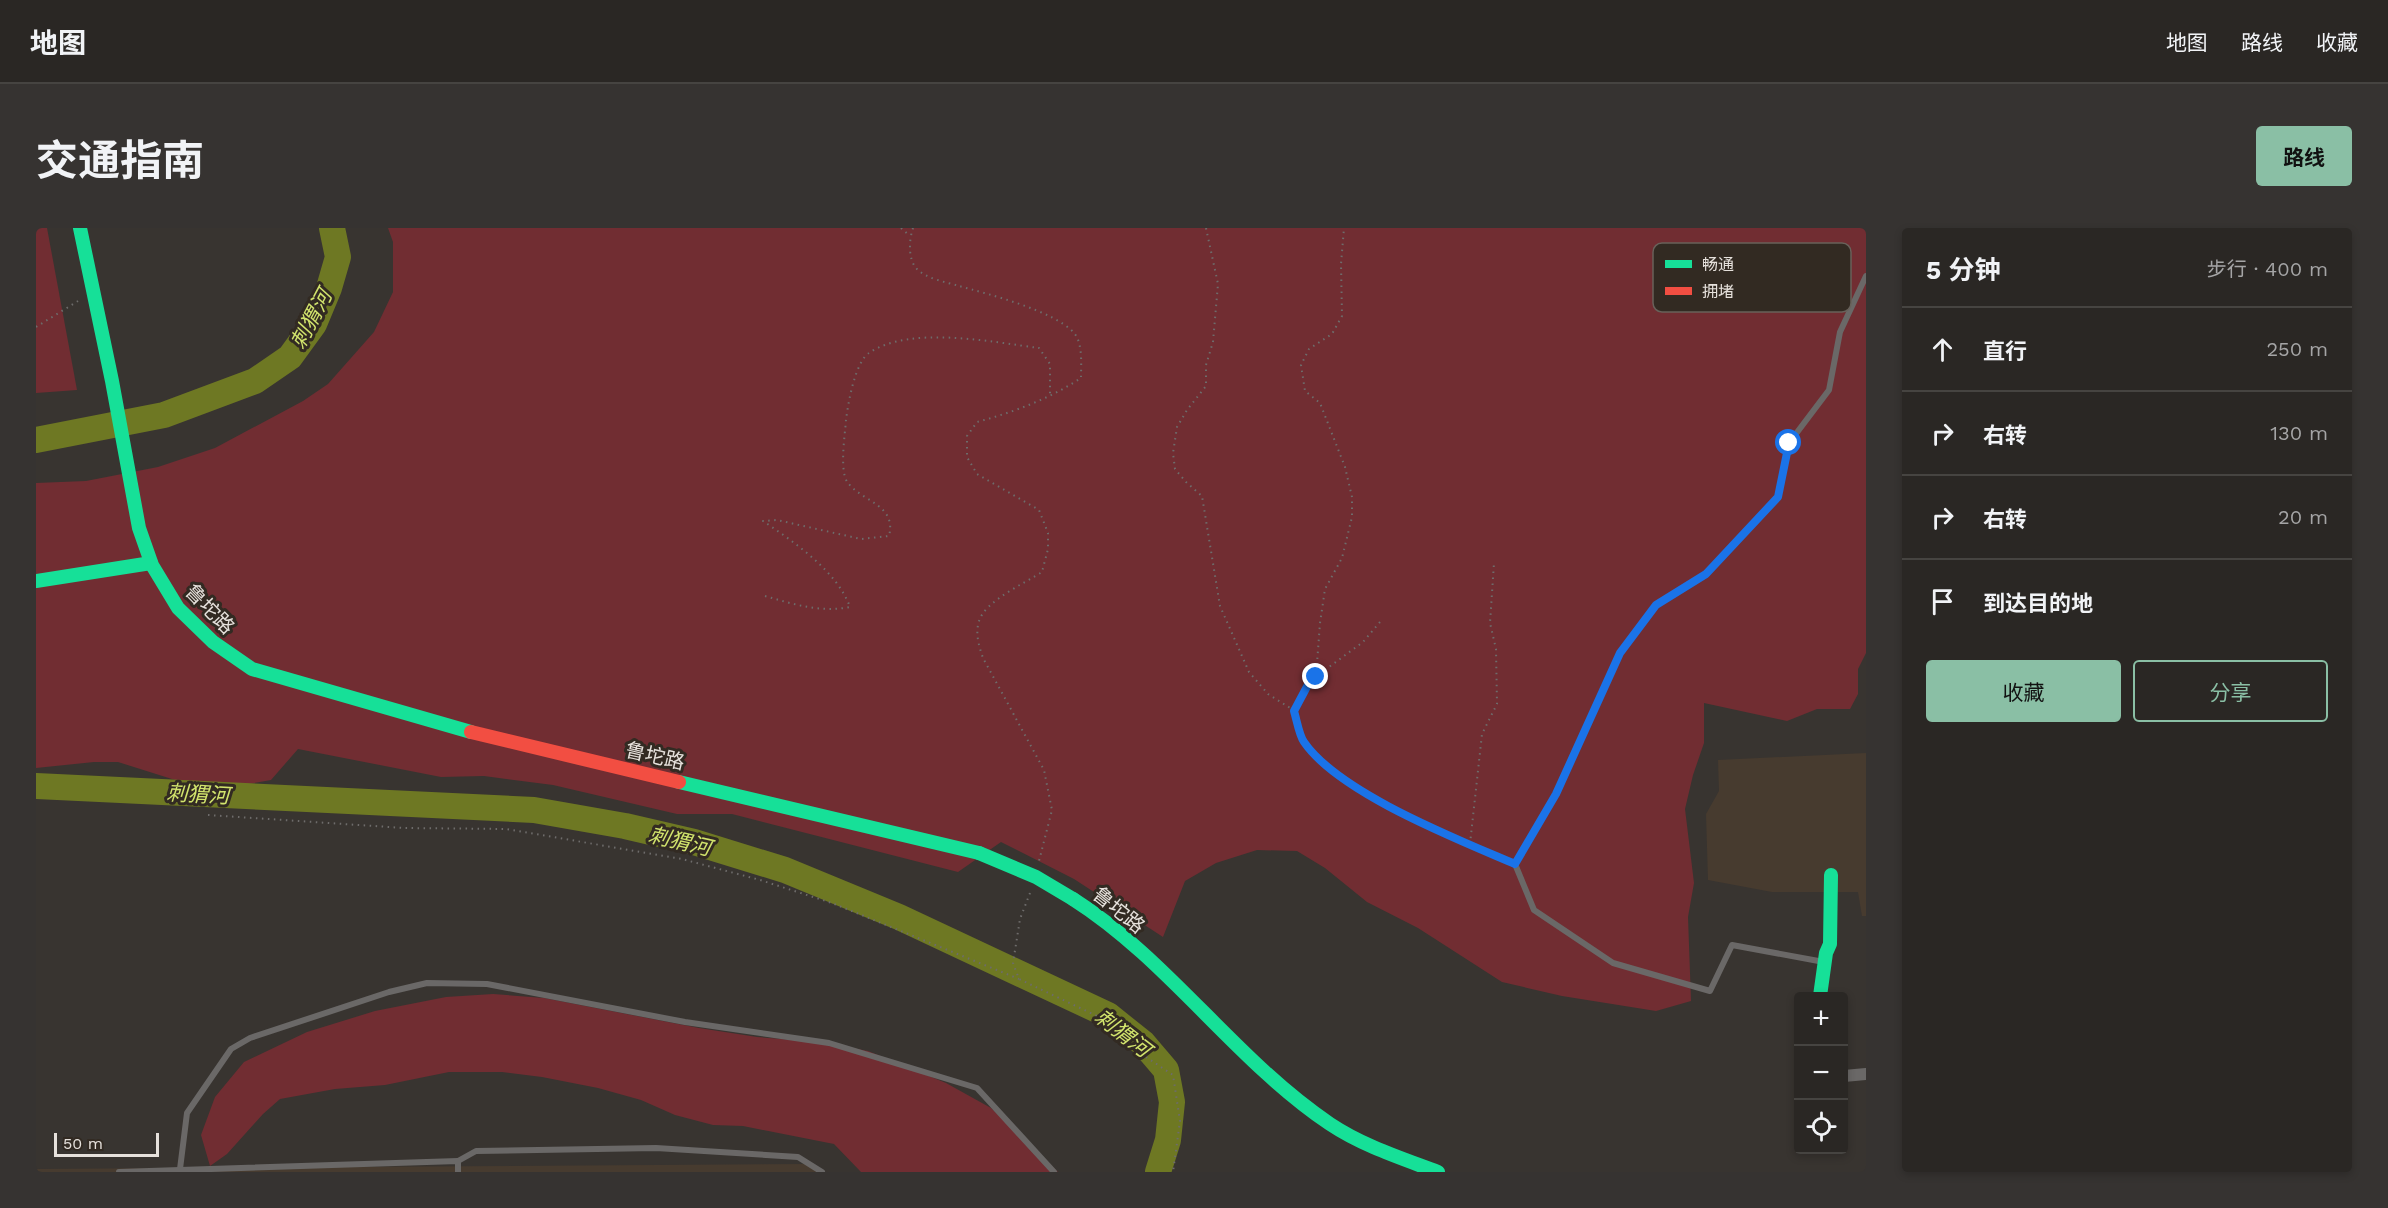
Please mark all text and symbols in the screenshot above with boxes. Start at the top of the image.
text: 地图 [30,27,86,60]
text: 地图 [2166,30,2208,55]
text: 路线 [2241,30,2283,55]
text: 收藏 [2316,30,2358,55]
button: 路线 [2256,126,2352,186]
text: 交通指南 [36,136,204,185]
legend [1653,243,1851,312]
text: 畅通 [1702,255,1734,274]
text: 5 分钟 [1926,255,2001,285]
text: 步行 · 400 m [2207,257,2328,281]
water label: 刺猬河 [285,282,339,353]
text: 拥堵 [1702,282,1734,301]
icon: ahead [1926,333,1959,366]
text: 250 m [2266,337,2328,361]
text: 直行 [1983,339,2027,364]
icon: right [1926,417,1959,450]
text: 130 m [2270,421,2328,445]
text: 右转 [1983,423,2027,448]
route start [1775,429,1801,455]
icon: right [1926,501,1959,534]
text: 20 m [2278,505,2328,529]
text: 右转 [1983,507,2027,532]
street label: 鲁坨路 [181,579,239,639]
icon: arrive [1926,585,1959,618]
text: 到达目的地 [1983,591,2093,616]
button: 收藏 [1926,660,2121,722]
button: 分享 [2133,660,2328,722]
route end [1302,663,1328,689]
street label: 鲁坨路 [623,738,687,774]
water label: 刺猬河 [166,780,234,808]
water label: 刺猬河 [646,822,717,861]
street label: 鲁坨路 [1088,882,1150,938]
map controls [1794,992,1848,1154]
button: + [1794,992,1848,1046]
water label: 刺猬河 [1090,1004,1159,1065]
button: − [1794,1046,1848,1100]
button: locate [1794,1100,1848,1154]
scale bar [54,1130,159,1158]
text: 50 m [63,1134,103,1153]

